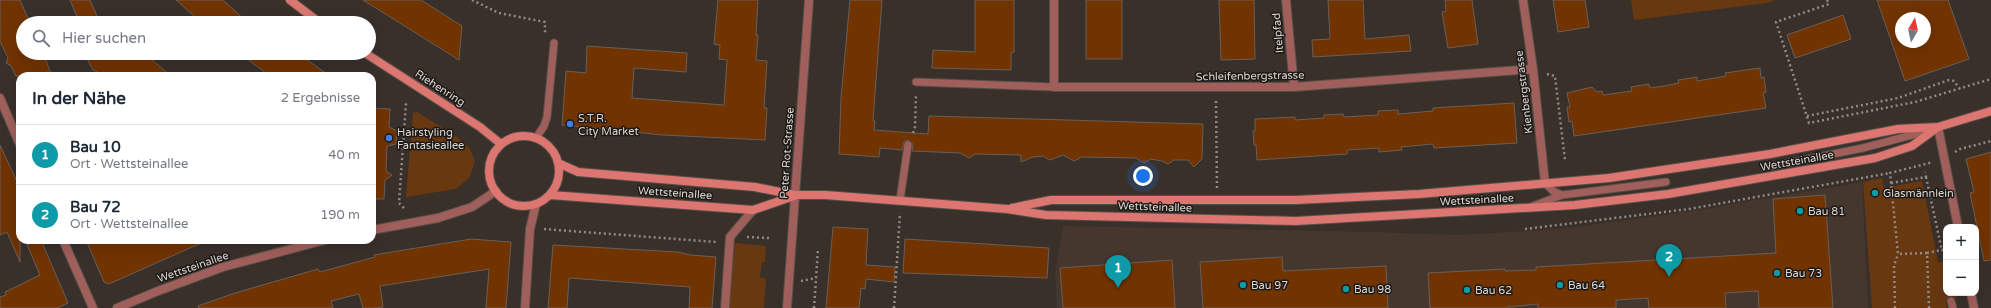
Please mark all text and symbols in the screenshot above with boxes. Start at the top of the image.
street label: Itelpfad [1270,12,1286,54]
north arrow [1895,12,1931,48]
search box [16,16,376,60]
icon: search [30,27,52,49]
text: Hier suchen [62,29,146,47]
street label: Kienbergstrasse [1512,50,1536,134]
street label: Riehenring [413,67,467,109]
street label: Schleifenbergstrasse [1196,69,1304,83]
text: In der Nähe [32,88,126,109]
text: 2 Ergebnisse [281,90,360,106]
street label: Peter Rot-Strasse [777,107,797,199]
place label: S.T.R. City Market [578,112,639,138]
marker: S.T.R. City Market [565,119,575,129]
place label: Hairstyling Fantasieallee [397,126,464,152]
marker: Hairstyling Fantasieallee [384,133,394,143]
text: Bau 10 [70,138,121,156]
text: 1 [41,147,49,163]
text: 40 m [328,147,360,163]
street label: Wettsteinallee [1759,148,1835,174]
text: Ort · Wettsteinallee [70,156,188,172]
your location [1133,166,1153,186]
street label: Wettsteinallee [637,184,713,202]
place label: Glasmännlein [1883,187,1954,200]
marker: Glasmännlein [1870,188,1880,198]
street label: Wettsteinallee [1440,192,1514,208]
text: Bau 72 [70,198,121,216]
street label: Wettsteinallee [1118,199,1192,215]
place label: Bau 81 [1808,205,1845,218]
marker: Bau 81 [1795,206,1805,216]
text: 2 [41,207,49,223]
text: 190 m [320,207,360,223]
text: Ort · Wettsteinallee [70,216,188,232]
map controls [1943,224,1979,296]
button: + [1943,224,1979,260]
pin: 2 [1656,244,1682,277]
street label: Wettsteinallee [156,249,230,285]
pin: 1 [1105,255,1131,288]
button: − [1943,260,1979,296]
place label: Bau 73 [1785,267,1822,280]
marker: Bau 73 [1772,268,1782,278]
place label: Bau 97 [1251,279,1288,292]
place label: Bau 64 [1568,279,1605,292]
marker: Bau 97 [1238,280,1248,290]
marker: Bau 64 [1555,280,1565,290]
place label: Bau 98 [1354,283,1391,296]
marker: Bau 98 [1341,284,1351,294]
place label: Bau 62 [1475,284,1512,297]
marker: Bau 62 [1462,285,1472,295]

